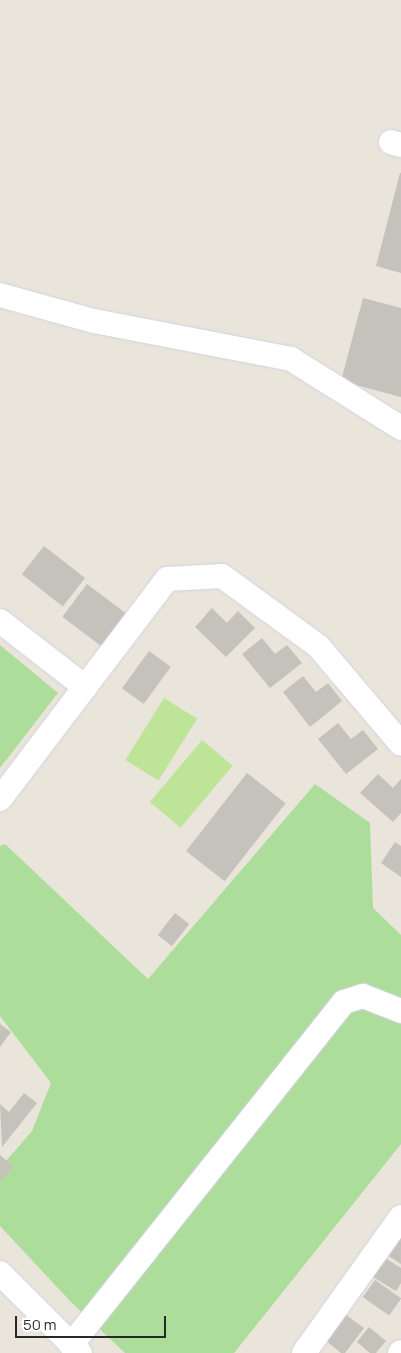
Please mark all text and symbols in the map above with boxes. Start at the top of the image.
scale bar [18,1306,169,1338]
text: 50 m [23,1314,57,1335]

